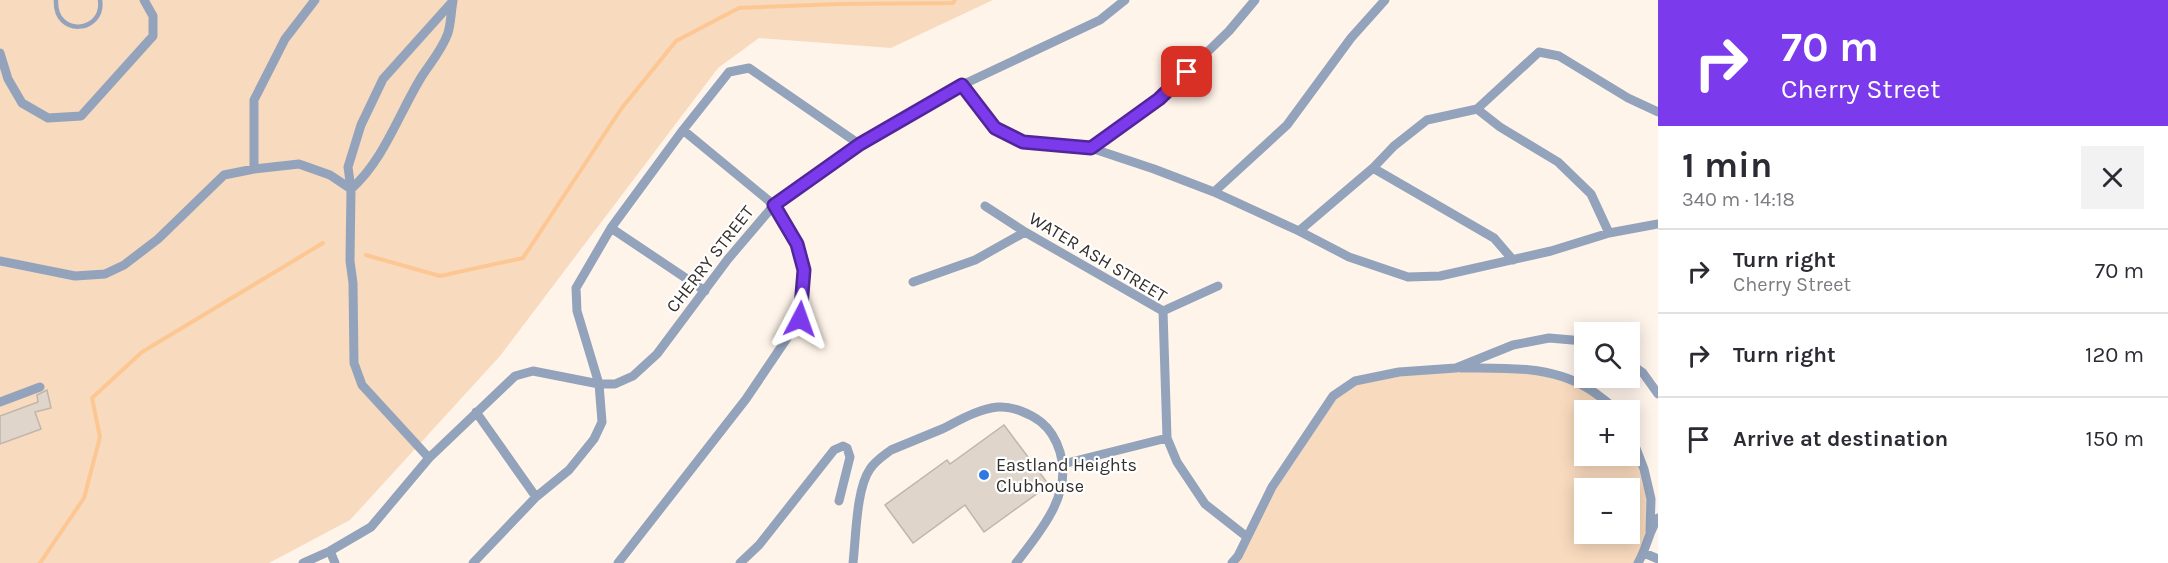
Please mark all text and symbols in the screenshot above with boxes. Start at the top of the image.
text: 70 m [1781,22,1879,72]
icon: right [1682,24,1760,102]
pin [1161,46,1212,97]
icon: arrive [1170,55,1203,88]
text: Cherry Street [1781,73,1940,105]
text: 1 min [1682,144,1772,186]
button: close [2081,146,2144,209]
text: 340 m · 14:18 [1682,188,1795,211]
street label: CHERRY STREET [661,201,759,317]
street label: WATER ASH STREET [1025,207,1171,307]
text: Turn right [1733,247,1836,273]
icon: right [1682,255,1715,288]
text: 70 m [2095,258,2144,284]
text: Cherry Street [1733,273,1851,296]
position arrow [768,287,832,351]
map controls [1574,322,1640,544]
button: search [1574,322,1640,388]
icon: right [1682,339,1715,372]
text: Turn right [1733,342,1836,368]
text: 120 m [2085,342,2144,368]
button: + [1574,400,1640,466]
icon: arrive [1682,423,1715,456]
text: Arrive at destination [1733,426,1948,452]
text: 150 m [2085,426,2144,452]
place label: Eastland Heights Clubhouse [996,454,1137,497]
marker: Eastland Heights Clubhouse [977,468,991,482]
button: − [1574,478,1640,544]

